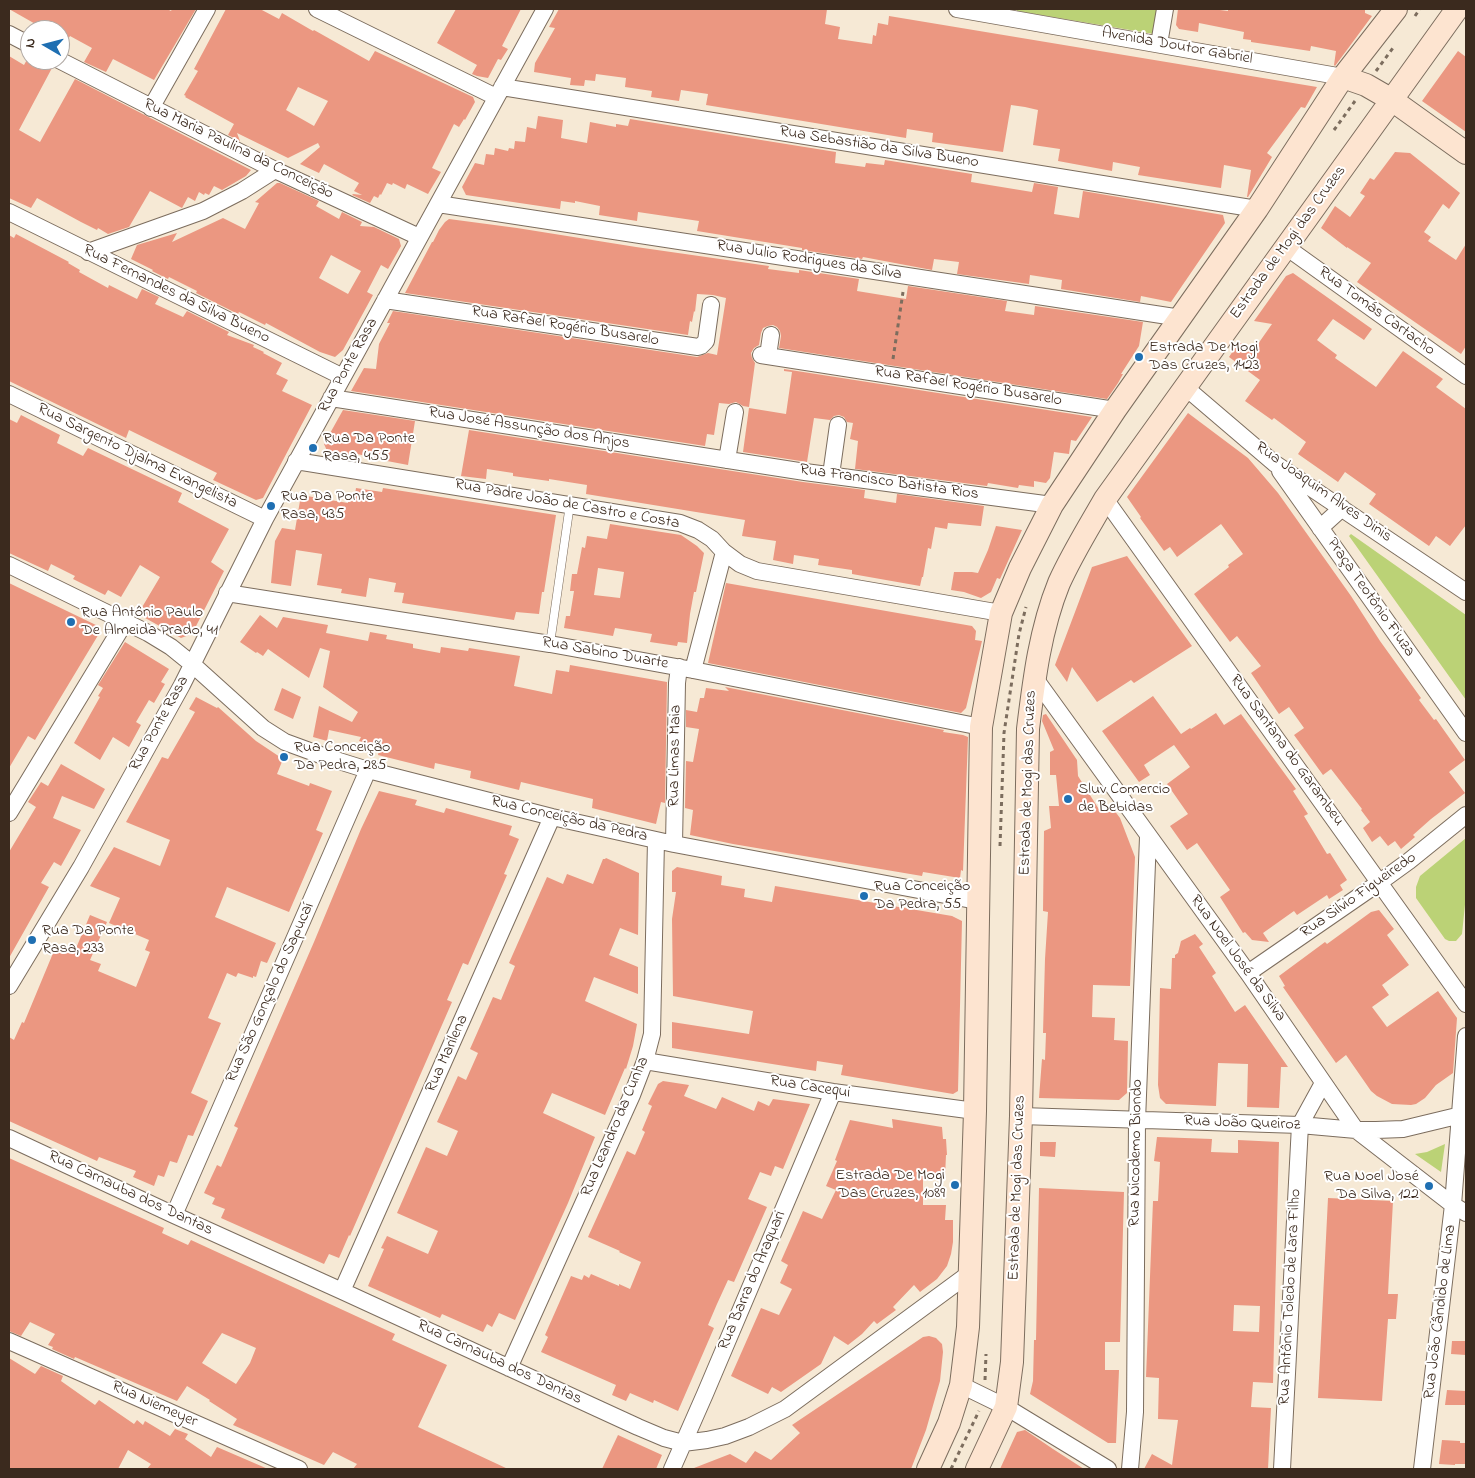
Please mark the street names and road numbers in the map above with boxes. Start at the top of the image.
street label: Avenida Doutor Gabriel [1100,24,1254,70]
street label: Rua Maria Paulina da Conceição [140,96,336,204]
street label: Rua Sebastião da Silva Bueno [778,123,980,173]
street label: Estrada de Mogi das Cruzes [1227,162,1351,324]
street label: Rua Julio Rodrigues da Silva [715,237,903,285]
street label: Rua Fernandes da Silva Bueno [80,241,272,349]
street label: Rua Tomás Cartacho [1314,263,1438,361]
street label: Rua Rafael Rogério Busarelo [470,303,660,351]
street label: Rua Ponte Rasa [315,315,383,417]
street label: Rua Rafael Rogério Busarelo [873,363,1063,411]
street label: Rua Sargento Djalma Evangelista [34,400,240,514]
street label: Rua José Assunção dos Anjos [427,404,631,454]
street label: Rua Joaquim Alves Dinis [1251,439,1395,547]
street label: Rua Francisco Batista Rios [798,461,980,505]
street label: Rua Padre João de Castro e Costa [453,476,681,534]
street label: Praça Teotônio Fiuza [1322,535,1418,661]
street label: Rua Sabino Duarte [540,633,670,675]
street label: Rua Santana do Garambeu [1225,671,1347,831]
street label: Rua Ponte Rasa [126,673,194,775]
street label: Estrada de Mogi das Cruzes [1016,690,1042,876]
street label: Rua Limas Maia [666,705,686,807]
street label: Rua Conceição da Pedra [489,793,649,847]
street label: Rua Silvio Figueiredo [1297,849,1421,943]
street label: Rua Noel José da Silva [1185,892,1289,1026]
street label: Rua São Gonçalo do Sapucaí [223,900,319,1086]
street label: Rua Marilena [422,1012,474,1096]
street label: Rua Leandro da Cunha [578,1054,654,1200]
street label: Rua Cacequi [769,1072,851,1104]
street label: Rua Nicodemo Biondo [1126,1079,1148,1227]
street label: Estrada de Mogi das Cruzes [1005,1095,1031,1281]
street label: Rua João Queiroz [1183,1112,1301,1136]
street label: Rua Carnauba dos Dantas [45,1147,215,1241]
street label: Rua Antônio Toledo de Lara Filho [1276,1188,1306,1406]
street label: Rua Barra do Araquari [715,1208,791,1354]
street label: Rua João Cândido de Lima [1421,1224,1461,1400]
street label: Rua Carnauba dos Dantas [414,1316,584,1410]
street label: Rua Niemeyer [108,1378,200,1432]

